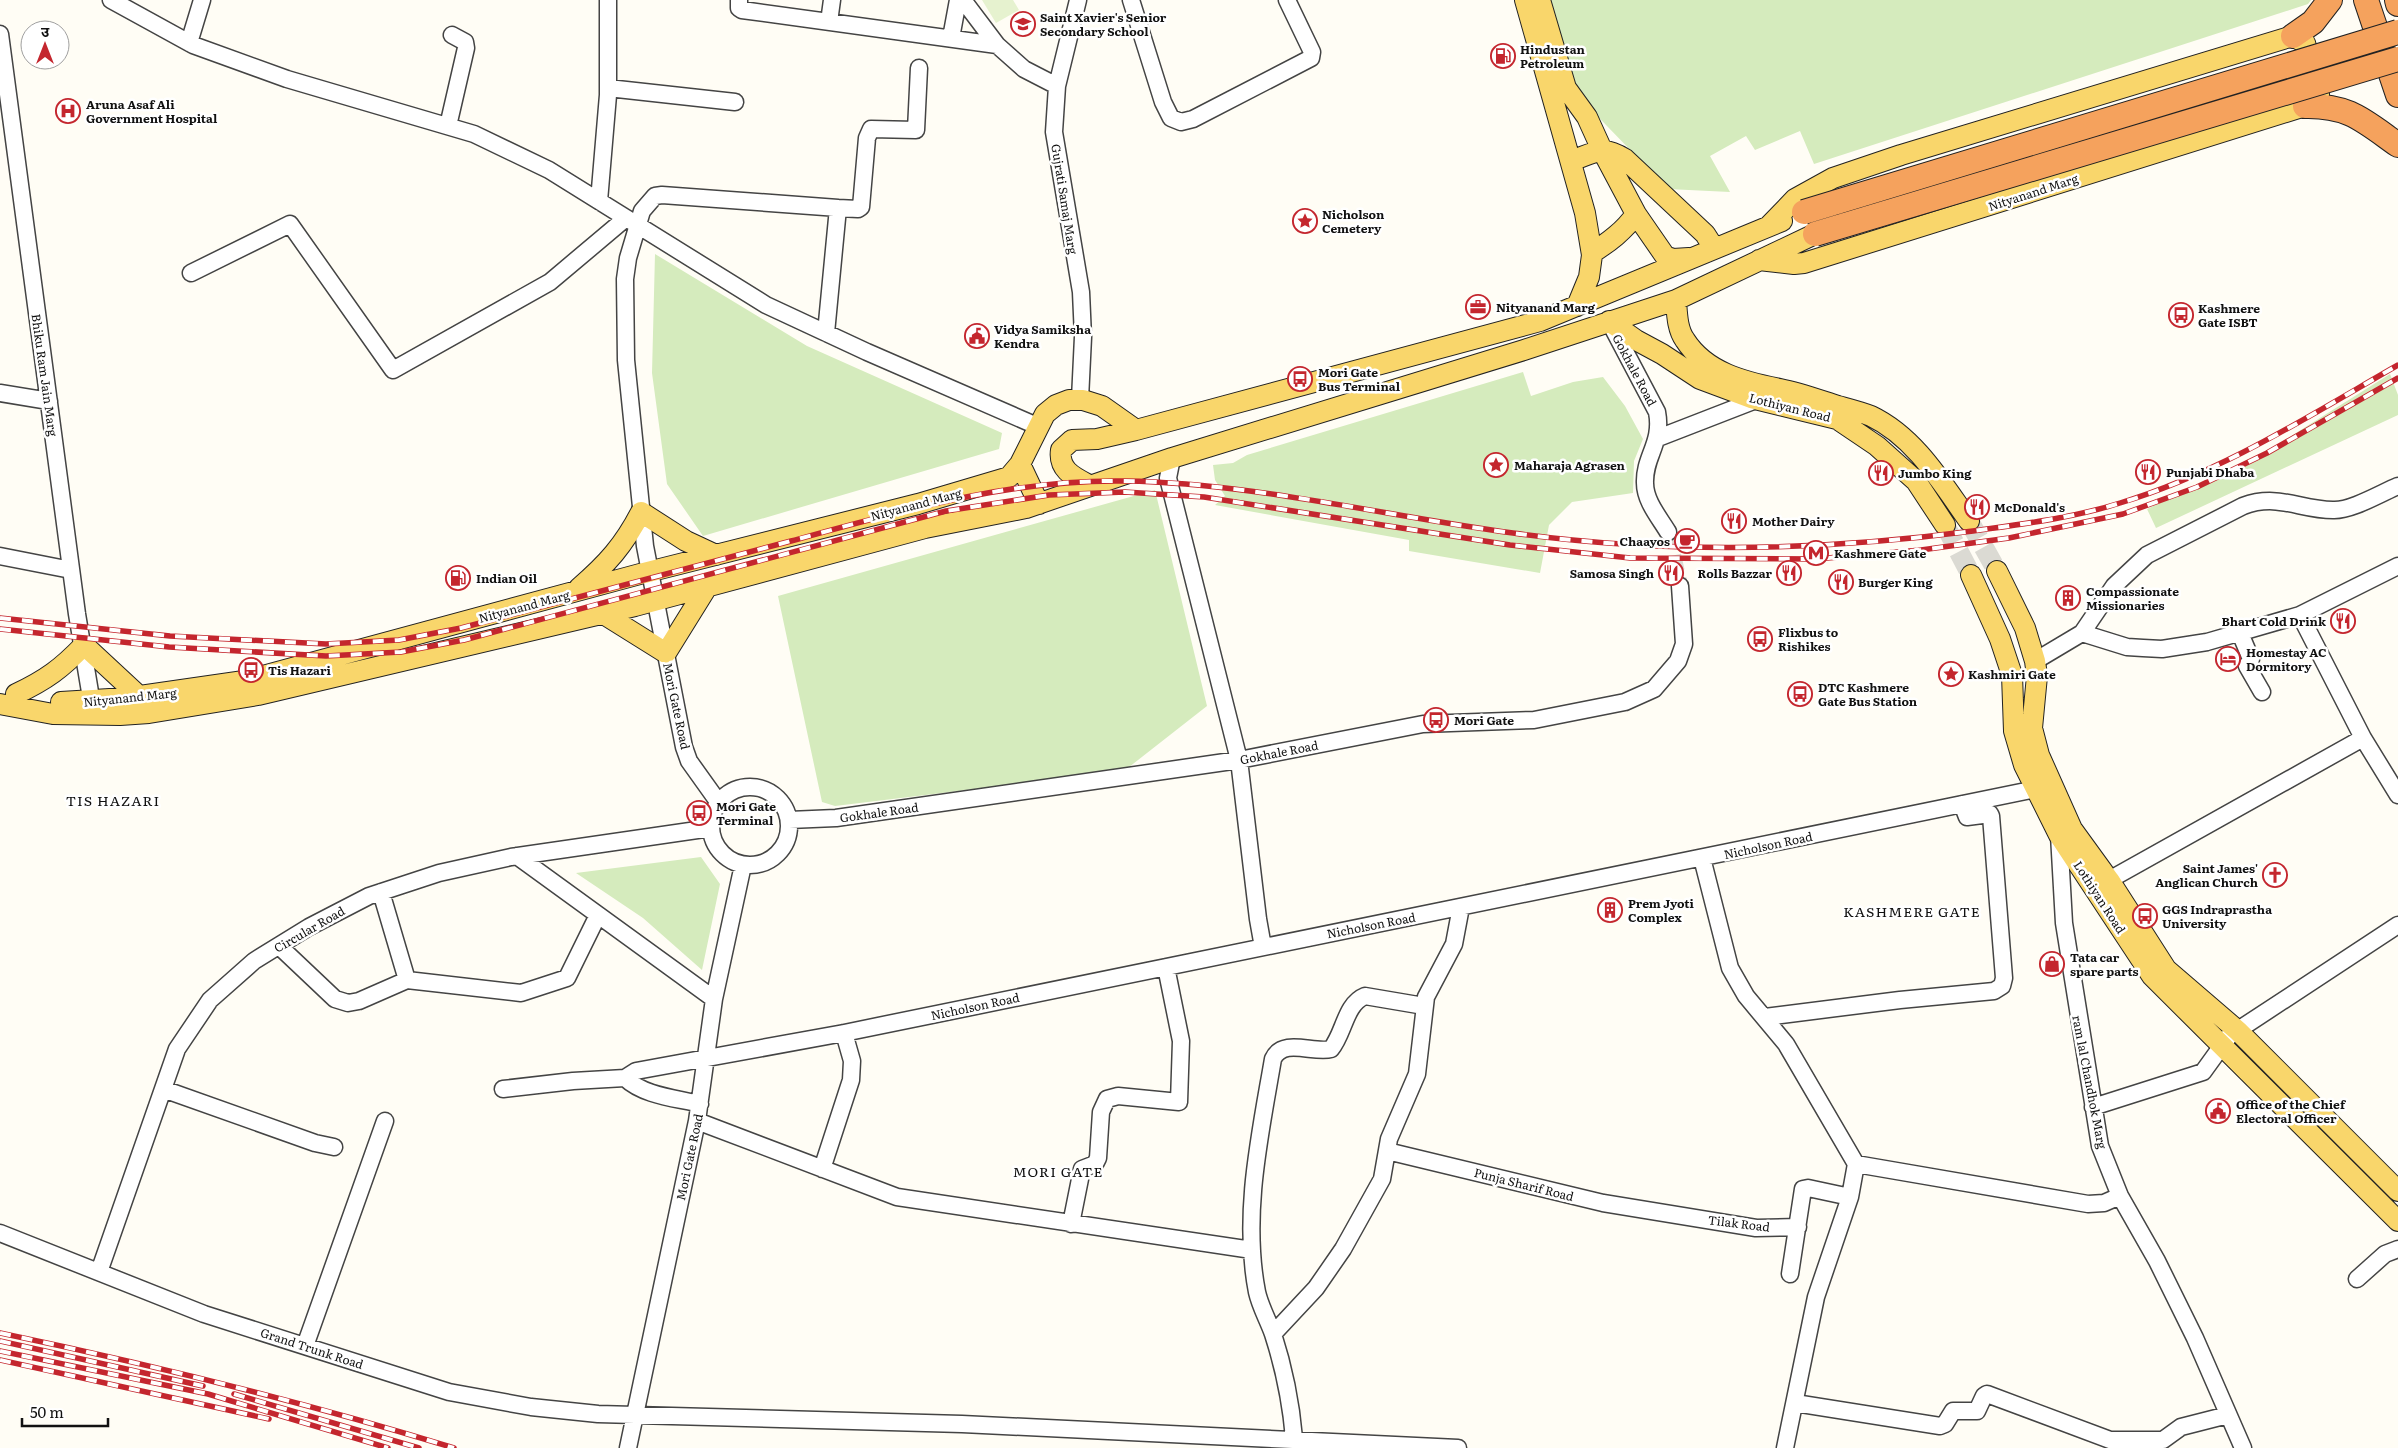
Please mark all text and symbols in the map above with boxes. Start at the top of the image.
place label: Saint Xavier's Senior Secondary School [1040,8,1167,40]
school or university icon: Saint Xavier's Senior Secondary School [1010,11,1036,37]
north arrow [20,20,70,70]
text: उ [41,21,50,41]
place label: Hindustan Petroleum [1520,40,1585,72]
fuel station icon: Hindustan Petroleum [1490,43,1516,69]
place label: Aruna Asaf Ali Government Hospital [86,95,218,127]
hospital icon: Aruna Asaf Ali Government Hospital [55,98,81,124]
street label: Gujrati Samaj Marg [1047,143,1083,256]
street label: Nityanand Marg [1986,169,2081,215]
place label: Nicholson Cemetery [1322,205,1385,237]
place icon: Nicholson Cemetery [1292,208,1318,234]
office icon: Nityanand Marg [1465,294,1491,320]
place label: Nityanand Marg [1496,298,1596,316]
place label: Kashmere Gate ISBT [2198,299,2260,331]
bus stop icon: Kashmere Gate ISBT [2168,302,2194,328]
street label: Bhiku Ram Jain Marg [27,313,63,438]
place label: Vidya Samiksha Kendra [994,320,1091,352]
public building icon: Vidya Samiksha Kendra [964,323,990,349]
street label: Gokhale Road [1608,331,1662,410]
place label: Mori Gate Bus Terminal [1318,363,1401,395]
bus stop icon: Mori Gate Bus Terminal [1287,366,1313,392]
street label: Lothiyan Road [1747,388,1833,426]
place icon: Maharaja Agrasen [1483,452,1509,478]
place label: Maharaja Agrasen [1514,456,1626,474]
restaurant icon: Punjabi Dhaba [2135,459,2161,485]
restaurant icon: Jumbo King [1868,460,1894,486]
place label: Punjabi Dhaba [2166,463,2254,481]
place label: Jumbo King [1898,464,1972,482]
street label: Nityanand Marg [868,483,964,525]
restaurant icon: McDonald's [1964,494,1990,520]
place label: McDonald's [1994,498,2065,516]
restaurant icon: Mother Dairy [1721,508,1747,534]
place label: Mother Dairy [1752,512,1835,530]
cafe icon: Chaayos [1674,528,1700,554]
place label: Chaayos [1620,532,1670,550]
metro station icon: Kashmere Gate [1803,540,1829,566]
place label: Kashmere Gate [1834,544,1926,562]
restaurant icon: Samosa Singh [1658,560,1684,586]
restaurant icon: Rolls Bazzar [1776,560,1802,586]
place label: Samosa Singh [1570,564,1654,582]
place label: Rolls Bazzar [1697,564,1772,582]
fuel station icon: Indian Oil [445,565,471,591]
place label: Indian Oil [476,569,538,587]
restaurant icon: Burger King [1828,569,1854,595]
place label: Burger King [1858,573,1933,591]
place label: Compassionate Missionaries [2086,582,2179,614]
street label: Nityanand Marg [476,585,572,627]
building icon: Compassionate Missionaries [2055,585,2081,611]
restaurant icon: Bhart Cold Drink [2330,608,2356,634]
place label: Bhart Cold Drink [2221,612,2327,630]
place label: Flixbus to Rishikes [1778,623,1839,655]
bus stop icon: Flixbus to Rishikes [1747,626,1773,652]
place label: Homestay AC Dormitory [2246,643,2326,675]
hotel icon: Homestay AC Dormitory [2215,646,2241,672]
bus stop icon: Tis Hazari [238,657,264,683]
place label: Tis Hazari [268,661,331,679]
street label: Mori Gate Road [659,661,695,752]
place icon: Kashmiri Gate [1938,661,1964,687]
place label: Kashmiri Gate [1968,665,2056,683]
place label: DTC Kashmere Gate Bus Station [1818,678,1918,710]
bus stop icon: DTC Kashmere Gate Bus Station [1787,681,1813,707]
street label: Nityanand Marg [83,683,178,711]
bus stop icon: Mori Gate [1423,707,1449,733]
place label: Mori Gate [1454,711,1514,729]
street label: Gokhale Road [1238,735,1320,768]
district label: TIS HAZARI [66,790,160,810]
place label: Mori Gate Terminal [716,797,776,829]
street label: Gokhale Road [839,797,920,826]
bus stop icon: Mori Gate Terminal [686,800,712,826]
street label: Nicholson Road [1722,827,1815,863]
street label: Lothiyan Road [2070,857,2131,937]
place label: Saint James' Anglican Church [2155,859,2258,891]
church icon: Saint James' Anglican Church [2262,862,2288,888]
place label: Prem Jyoti Complex [1628,894,1695,926]
building icon: Prem Jyoti Complex [1597,897,1623,923]
place label: GGS Indraprastha University [2162,900,2272,932]
street label: Circular Road [270,901,348,957]
district label: KASHMERE GATE [1843,901,1981,921]
bus stop icon: GGS Indraprastha University [2132,903,2158,929]
street label: Nicholson Road [1325,907,1418,942]
place label: Tata car spare parts [2070,948,2139,980]
shop icon: Tata car spare parts [2039,951,2065,977]
street label: Nicholson Road [929,988,1022,1024]
street label: ram lal Chandhok Marg [2068,1014,2112,1151]
place label: Office of the Chief Electoral Officer [2236,1095,2347,1127]
public building icon: Office of the Chief Electoral Officer [2205,1098,2231,1124]
street label: Mori Gate Road [671,1111,707,1202]
district label: MORI GATE [1013,1161,1103,1181]
street label: Punja Sharif Road [1472,1163,1576,1205]
street label: Tilak Road [1707,1210,1772,1236]
street label: Grand Trunk Road [258,1323,366,1373]
scale bar [22,1396,109,1428]
text: 50 m [30,1400,64,1423]

